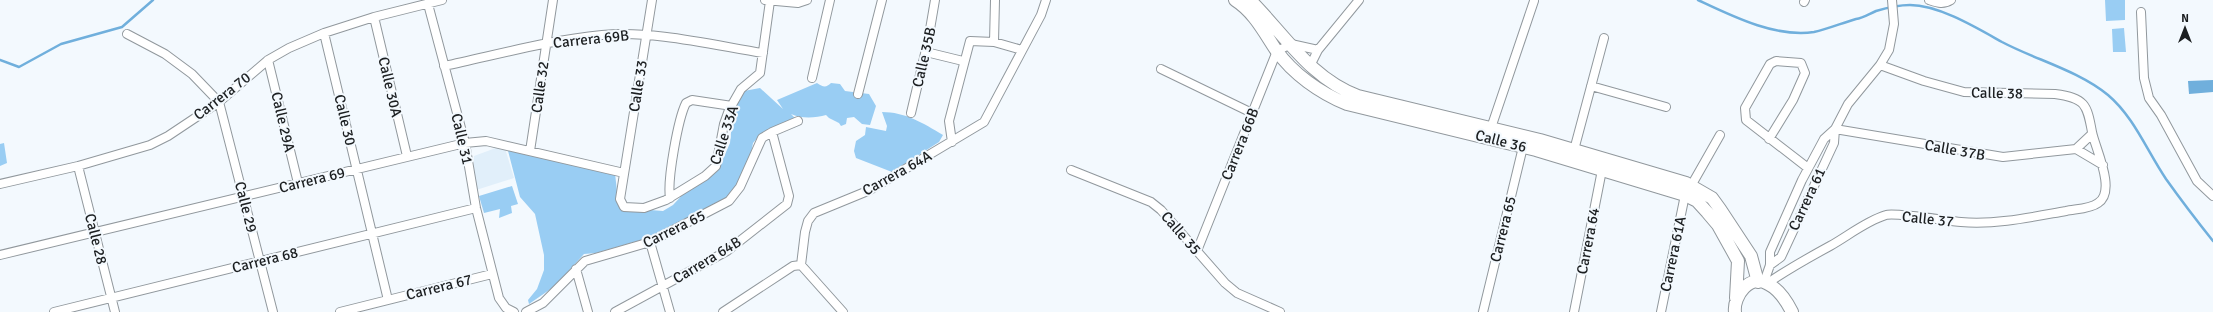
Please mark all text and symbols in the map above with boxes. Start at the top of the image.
north arrow [2165,8,2205,48]
text: N [2181,12,2189,25]
street label: Calle 35B [908,25,940,89]
street label: Carrera 69B [552,26,630,52]
street label: Calle 30A [374,55,406,119]
street label: Calle 33 [625,59,651,113]
street label: Calle 32 [527,60,553,114]
street label: Carrera 70 [190,68,254,124]
street label: Calle 38 [1971,84,2023,102]
street label: Calle 29A [267,90,299,154]
street label: Calle 30 [330,93,360,147]
street label: Calle 33A [706,103,742,167]
street label: Carrera 66B [1217,105,1263,183]
street label: Calle 31 [447,112,477,166]
street label: Calle 36 [1474,126,1528,156]
street label: Calle 37B [1923,136,1987,164]
street label: Carrera 64A [859,147,935,199]
street label: Carrera 69 [277,163,347,197]
street label: Carrera 61 [1785,165,1829,233]
street label: Calle 29 [231,180,261,234]
street label: Carrera 65 [1486,194,1520,264]
street label: Carrera 65 [640,206,708,252]
street label: Carrera 64 [1573,206,1603,276]
street label: Calle 35 [1157,207,1205,259]
street label: Calle 37 [1901,207,1955,231]
street label: Calle 28 [81,212,111,266]
street label: Carrera 61A [1656,215,1690,293]
street label: Carrera 64B [670,233,744,287]
street label: Carrera 68 [230,243,300,277]
street label: Carrera 67 [404,270,474,304]

